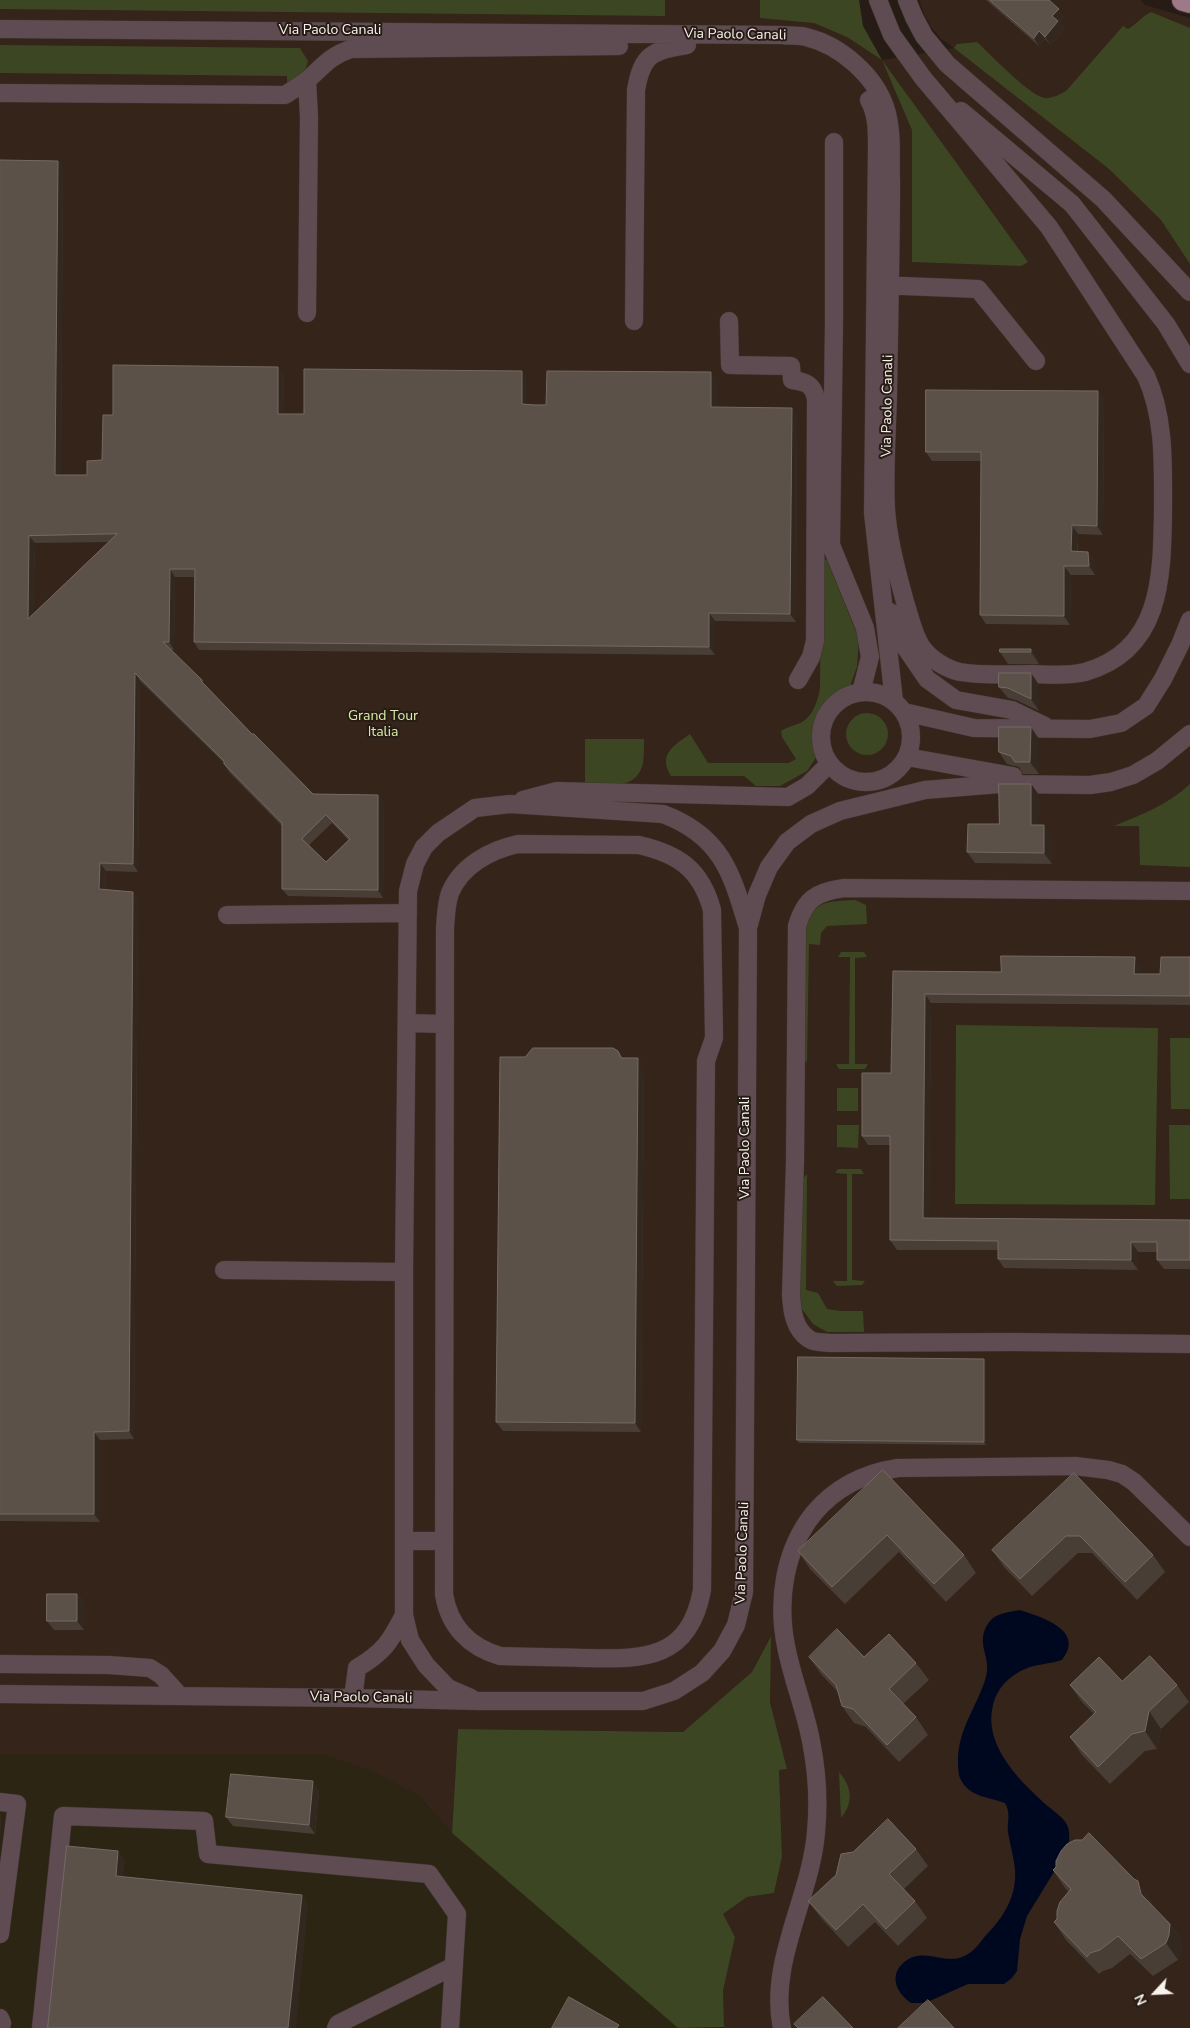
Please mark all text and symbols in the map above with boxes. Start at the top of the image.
street label: Via Paolo Canali [279,23,381,39]
street label: Via Paolo Canali [684,26,786,44]
street label: Via Paolo Canali [879,355,897,457]
park label: Grand Tour Italia [348,709,418,742]
street label: Via Paolo Canali [738,1097,754,1199]
street label: Via Paolo Canali [733,1502,753,1604]
street label: Via Paolo Canali [310,1689,412,1707]
north arrow [1130,1968,1180,2018]
text: N [1130,1991,1152,2008]

